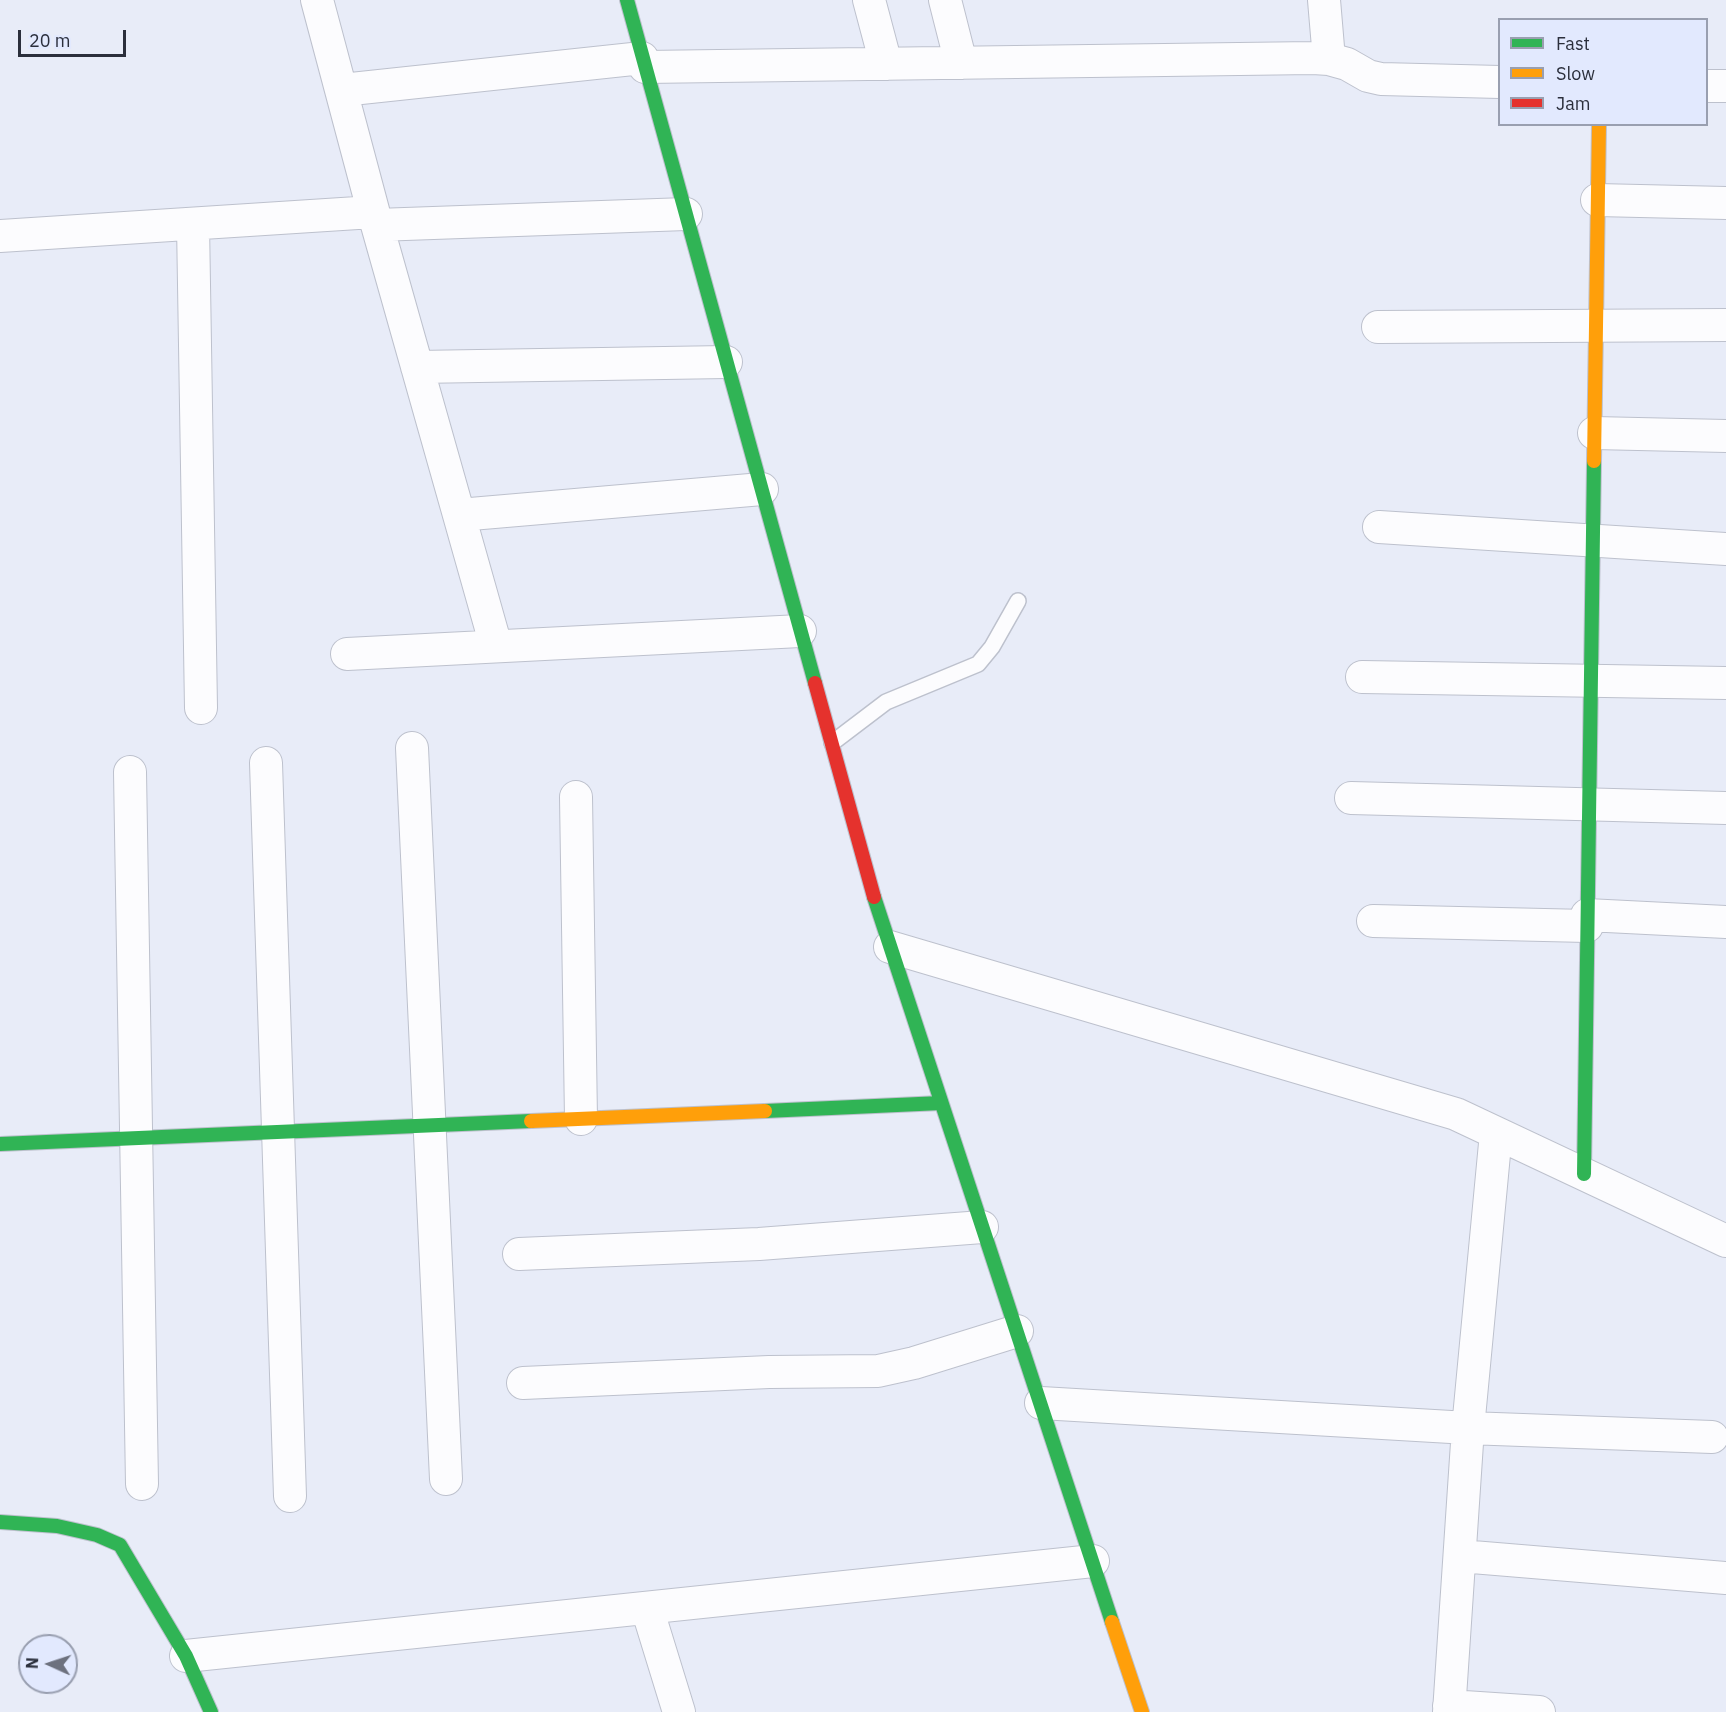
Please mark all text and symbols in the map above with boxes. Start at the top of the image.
scale bar [21,18,129,56]
legend [1498,18,1708,126]
text: 20 m [29,29,71,52]
text: Fast [1556,32,1590,55]
text: Slow [1556,62,1595,85]
text: Jam [1556,92,1591,115]
north arrow [18,1634,78,1694]
text: N [22,1657,42,1669]

